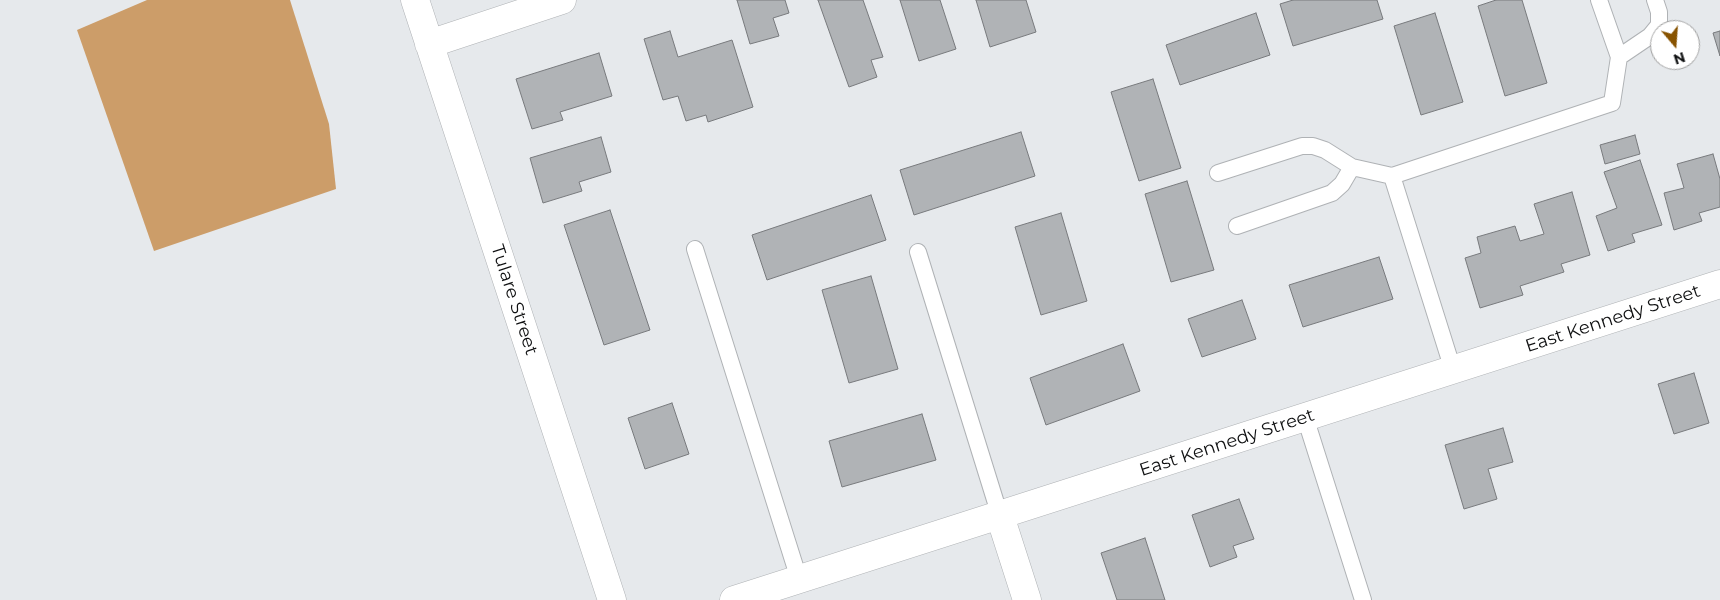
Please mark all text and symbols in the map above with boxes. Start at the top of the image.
north arrow [1650,20,1700,70]
text: N [1671,48,1687,69]
street label: Tulare Street [486,242,542,358]
street label: East Kennedy Street [1523,280,1703,358]
street label: East Kennedy Street [1137,404,1317,482]

